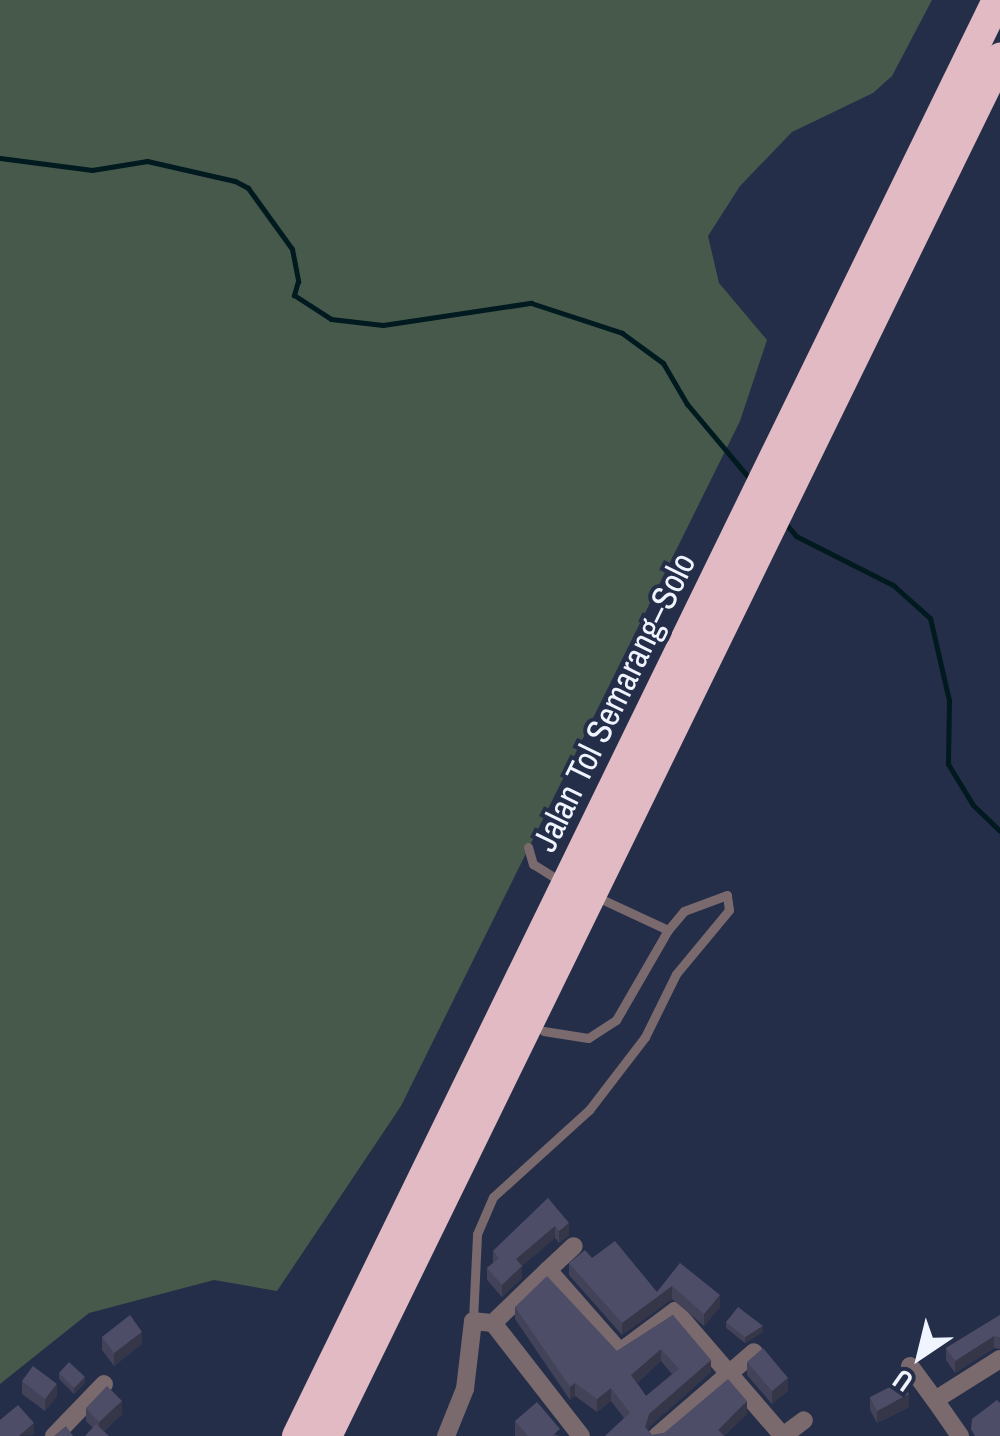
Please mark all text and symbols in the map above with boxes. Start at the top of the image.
street label: Jalan Tol Semarang–Solo [523,546,705,858]
north arrow [870,1306,970,1406]
text: U [885,1360,920,1401]

